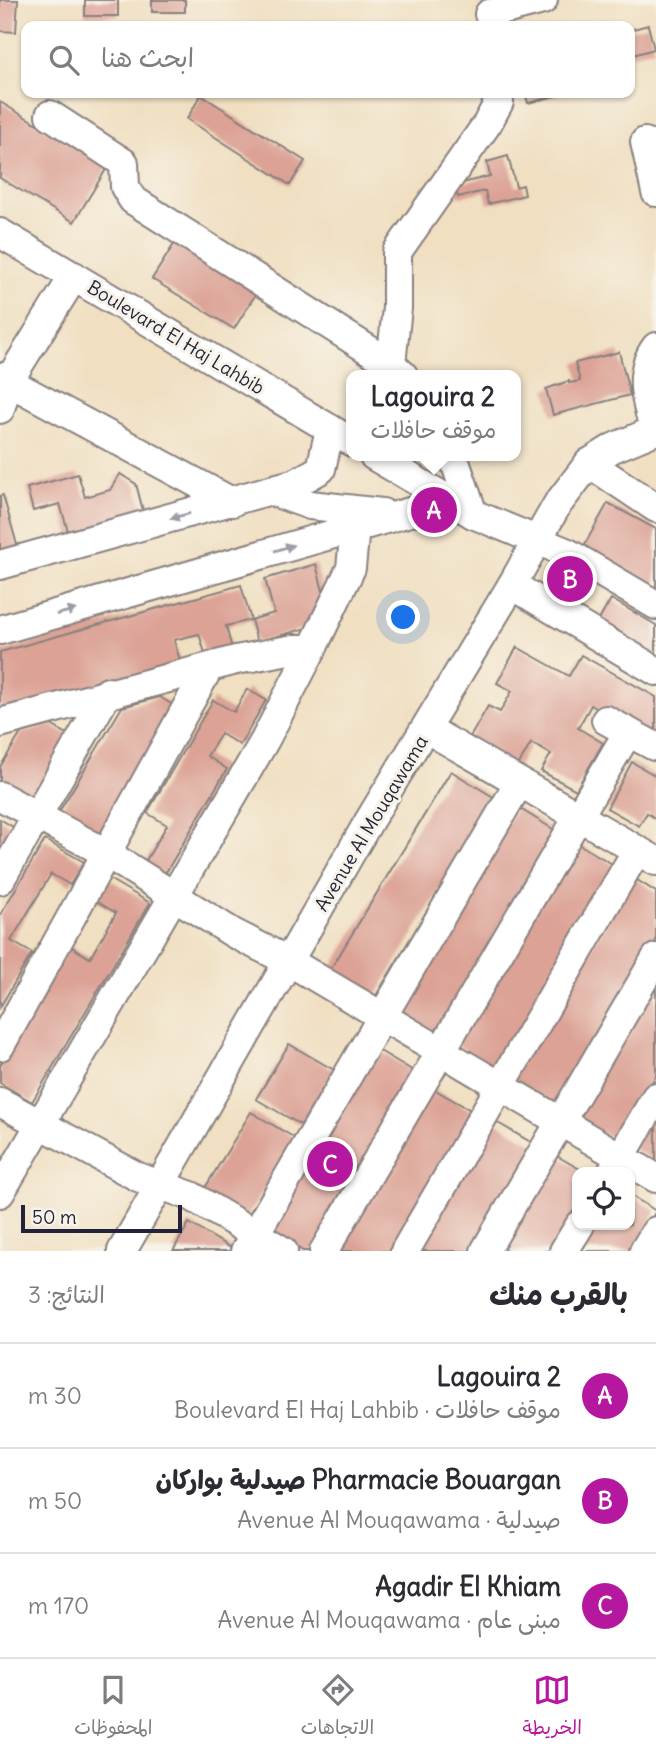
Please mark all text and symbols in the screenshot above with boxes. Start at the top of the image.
search box [21,21,635,98]
icon: search [45,41,83,79]
text: ابحث هنا [101,41,194,74]
street label: Boulevard El Haj Lahbib [83,275,269,399]
popup [346,370,521,461]
text: Lagouira 2 [371,380,495,413]
text: موقف حافلات [371,415,496,444]
pin: A [411,484,457,536]
one-way arrow [169,511,191,522]
one-way arrow [274,543,295,553]
pin: B [547,553,593,605]
your location [386,600,420,634]
one-way arrow [56,606,77,616]
street label: Avenue Al Mouqawama [309,731,433,915]
pin: C [307,1138,353,1190]
map controls [572,1167,635,1230]
button: locate [572,1167,635,1230]
scale bar [21,1202,182,1234]
text: 50 m [32,1205,77,1229]
text: بالقرب منك [489,1275,628,1313]
text: النتائج: 3 [28,1280,105,1309]
text: Lagouira 2 [437,1360,561,1393]
text: 30 m [28,1381,82,1410]
text: A [598,1381,612,1410]
text: موقف حافلات · Boulevard El Haj Lahbib [174,1395,561,1424]
text: Pharmacie Bouargan صيدلية بواركان [155,1463,561,1496]
text: 50 m [28,1486,82,1515]
text: B [597,1486,613,1515]
text: صيدلية · Avenue Al Mouqawama [237,1505,561,1534]
text: Agadir El Khiam [375,1570,561,1603]
text: 170 m [28,1591,89,1620]
text: C [597,1591,613,1620]
text: مبنى عام · Avenue Al Mouqawama [218,1605,561,1634]
tab: المحفوظات [74,1671,152,1744]
tab: الاتجاهات [301,1671,374,1744]
tab: الخريطة [523,1671,582,1744]

